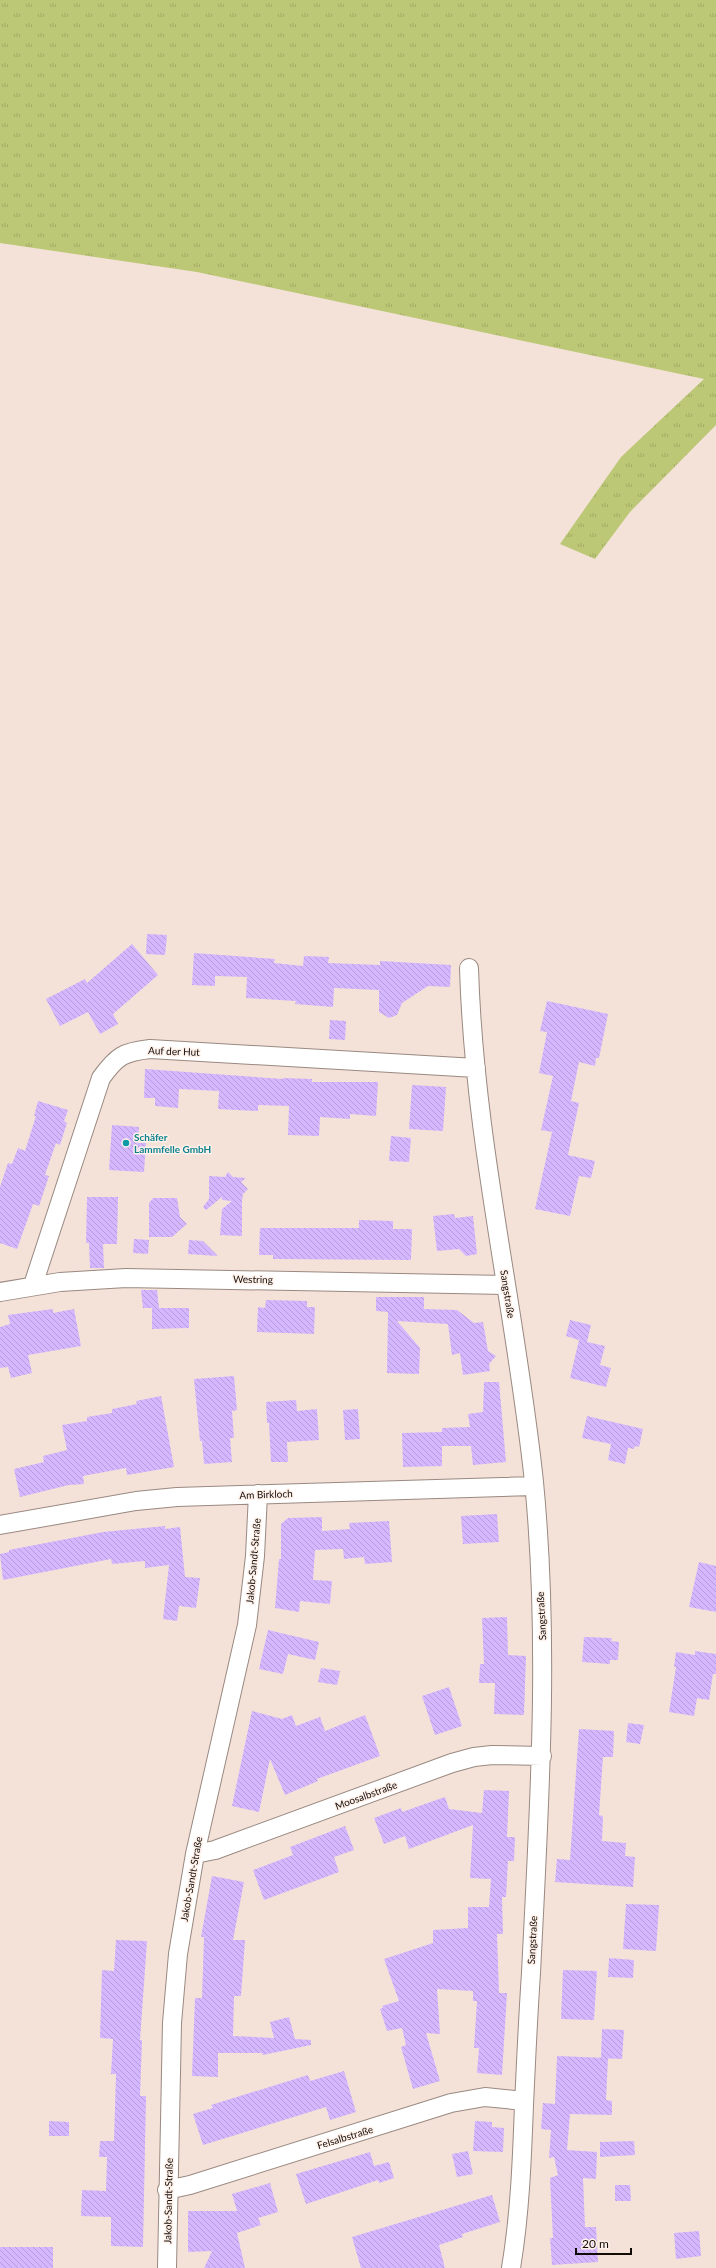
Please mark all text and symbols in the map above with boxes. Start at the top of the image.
street label: Auf der Hut [148,1044,200,1058]
place label: Schäfer Lammfelle GmbH [134,1131,211,1155]
marker: Schäfer Lammfelle GmbH [121,1138,131,1148]
street label: Sangstraße [498,1269,518,1319]
street label: Westring [233,1273,273,1285]
street label: Am Birkloch [239,1487,293,1501]
street label: Jakob-Sandt-Straße [243,1518,263,1604]
street label: Sangstraße [534,1591,548,1641]
street label: Moosalbstraße [333,1778,399,1812]
street label: Jakob-Sandt-Straße [178,1836,204,1922]
street label: Sangstraße [525,1915,539,1965]
street label: Felsalbstraße [316,2123,374,2151]
street label: Jakob-Sandt-Straße [161,2158,175,2244]
scale bar [576,2230,631,2256]
text: 20 m [582,2236,609,2251]

